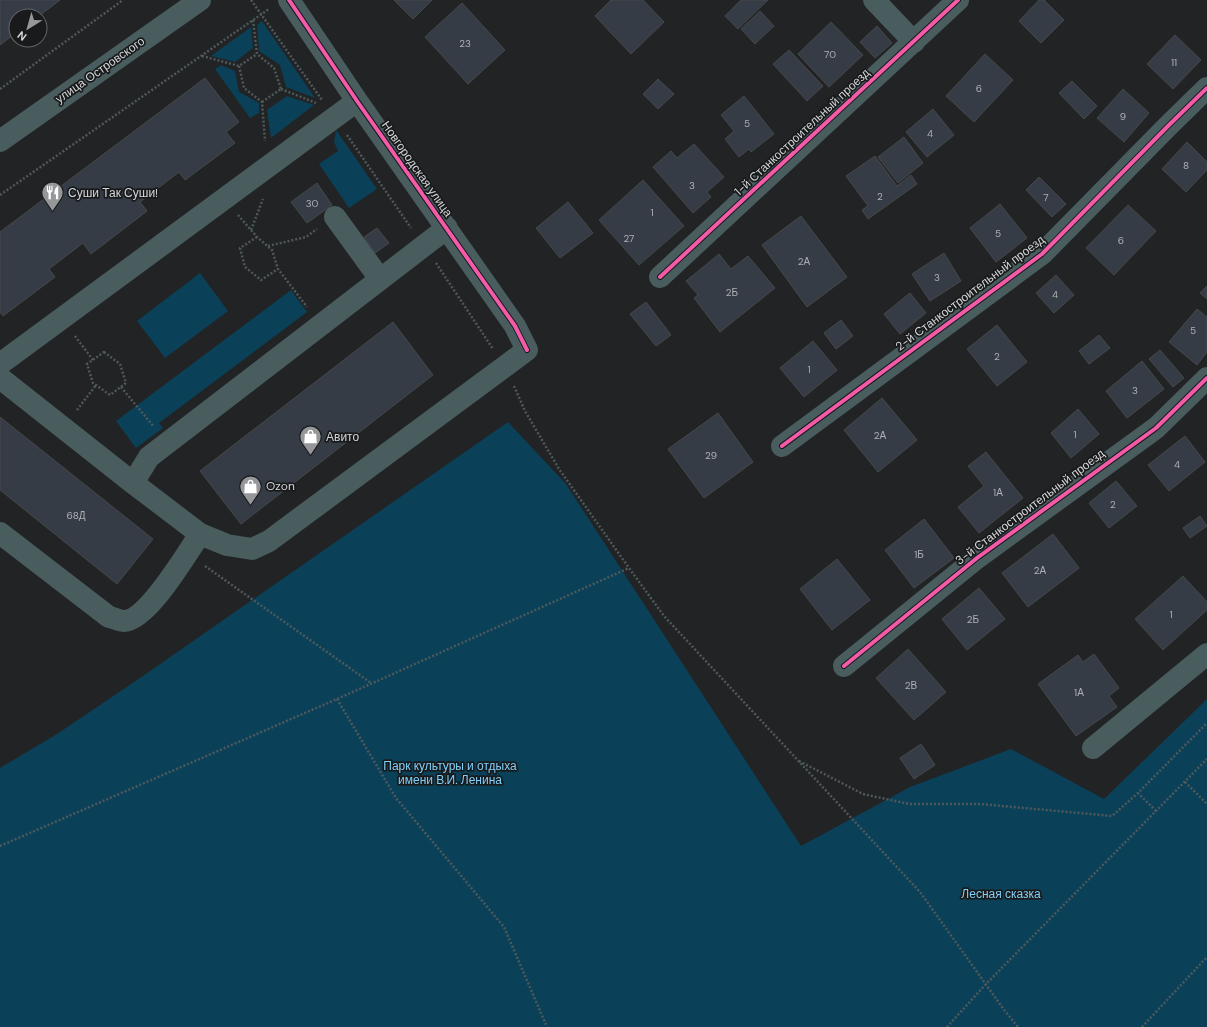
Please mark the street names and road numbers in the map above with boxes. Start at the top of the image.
street label: улица Островского [52,33,148,107]
street label: 1-й Станкостроительный проезд [731,65,873,199]
street label: Новгородская улица [378,118,456,220]
street label: 2-й Станкостроительный проезд [892,232,1048,354]
street label: 3-й Станкостроительный проезд [952,446,1108,568]

